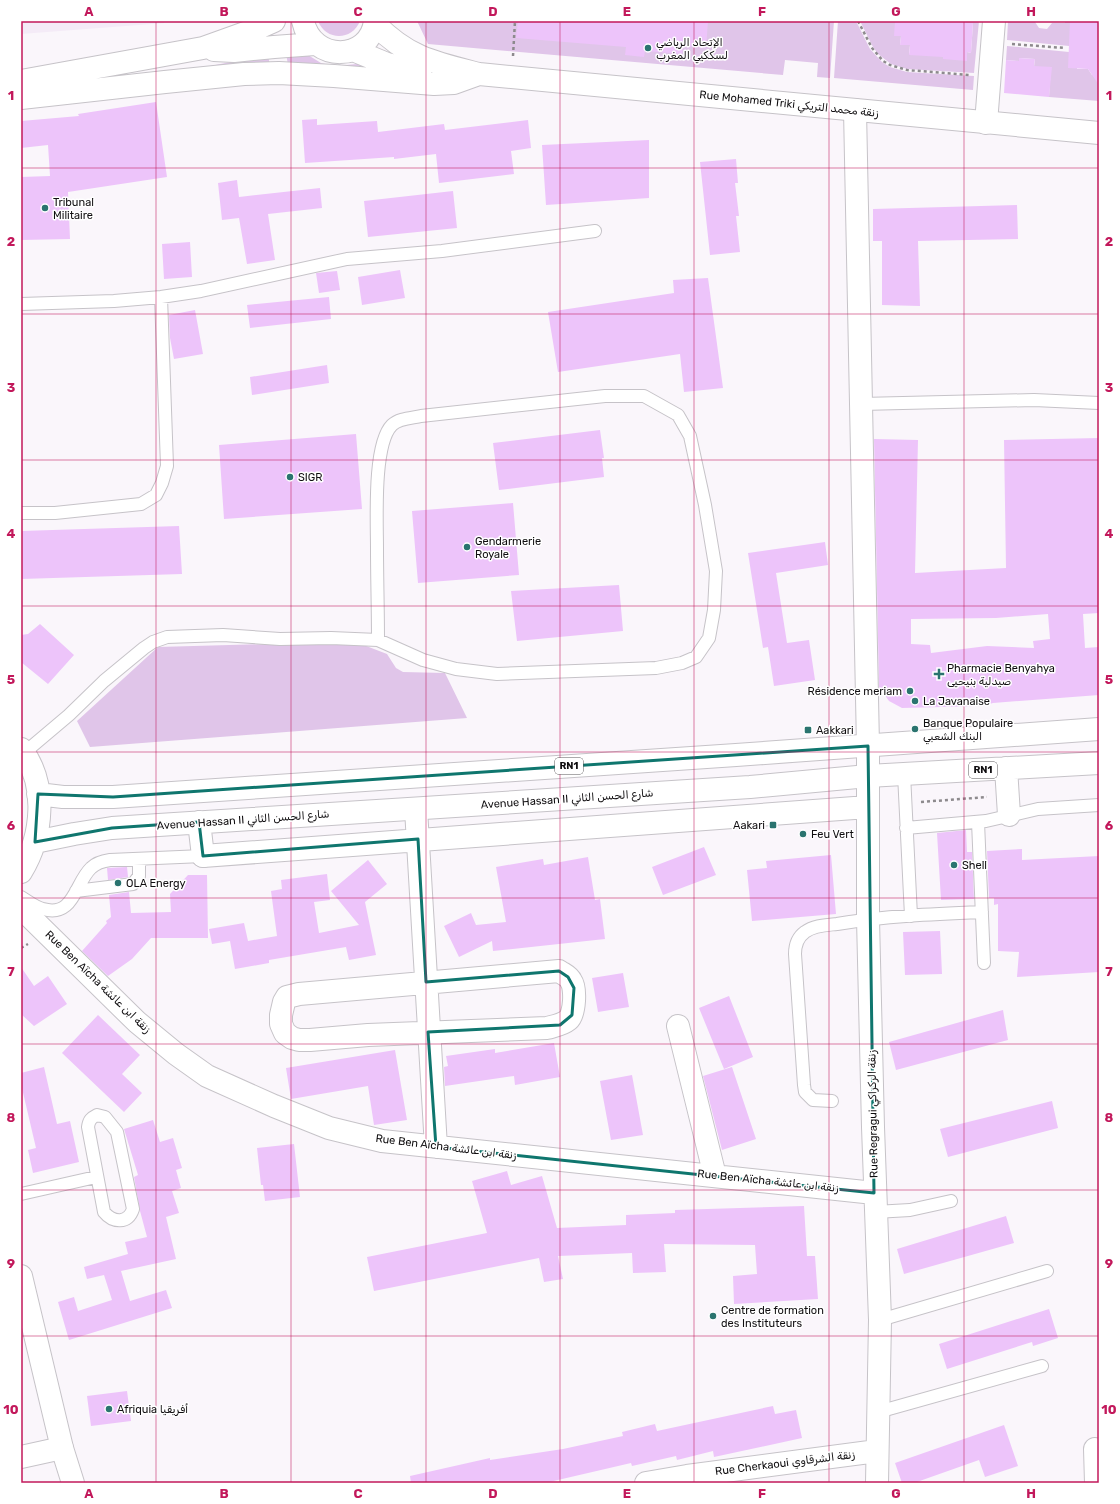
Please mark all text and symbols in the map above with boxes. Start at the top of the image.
text: A [84,4,94,19]
text: B [219,4,229,19]
text: C [353,4,363,19]
text: D [488,4,498,19]
text: E [623,4,631,19]
text: F [758,4,766,19]
text: G [891,4,901,19]
text: H [1026,4,1036,19]
place label: الإتحاد الرياضي لسككيي المغرب [656,36,728,64]
marker: الإتحاد الرياضي لسككيي المغرب [643,43,653,53]
text: 1 [8,88,14,103]
street label: Rue Mohamed Triki زنقة محمد التريكي [698,88,880,122]
text: 1 [1106,88,1112,103]
place label: Tribunal Militaire [53,196,94,222]
marker: Tribunal Militaire [40,203,50,213]
text: 2 [7,234,15,249]
text: 2 [1105,234,1113,249]
text: 3 [7,380,16,395]
text: 3 [1105,380,1114,395]
place label: SIGR [298,471,323,484]
marker: SIGR [285,472,295,482]
text: 4 [7,526,16,541]
text: 4 [1105,526,1114,541]
place label: Gendarmerie Royale [475,535,541,561]
marker: Gendarmerie Royale [462,542,472,552]
place label: Pharmacie Benyahya صيدلية بنيحيى [947,662,1055,688]
marker: Pharmacie Benyahya صيدلية بنيحيى [934,669,944,679]
text: 5 [7,672,15,687]
text: 5 [1105,672,1113,687]
place label: Résidence meriam [808,685,902,698]
marker: Résidence meriam [905,686,915,696]
place label: La Javanaise [923,695,990,708]
marker: La Javanaise [910,696,920,706]
place label: Banque Populaire البنك الشعبي [923,717,1013,745]
place label: Aakkari [816,724,854,737]
marker: Banque Populaire البنك الشعبي [910,724,920,734]
marker: Aakkari [803,725,813,735]
road number: RN1 [555,758,583,774]
road number: RN1 [969,762,997,778]
street label: Avenue Hassan II شارع الحسن الثاني [480,786,654,814]
street label: Avenue Hassan II شارع الحسن الثاني [156,807,330,835]
text: 6 [7,818,16,833]
text: 6 [1105,818,1114,833]
place label: Aakari [733,819,765,832]
marker: Aakari [768,820,778,830]
place label: Feu Vert [811,828,854,841]
marker: Feu Vert [798,829,808,839]
place label: Shell [962,859,987,872]
marker: Shell [949,860,959,870]
place label: OLA Energy [126,877,186,890]
marker: OLA Energy [113,878,123,888]
street label: Rue Ben Aïcha زنقة ابن عائشة [42,928,154,1036]
text: 7 [7,964,15,979]
text: 7 [1105,964,1113,979]
street label: Rue Regragui زنقة الركراكي [865,1049,883,1178]
text: 8 [7,1110,16,1125]
text: 8 [1105,1110,1114,1125]
street label: Rue Ben Aïcha زنقة ابن عائشة [375,1132,518,1162]
street label: Rue Ben Aïcha زنقة ابن عائشة [697,1167,840,1195]
text: 9 [7,1256,15,1271]
text: 9 [1105,1256,1113,1271]
place label: Centre de formation des Instituteurs [721,1304,824,1330]
marker: Centre de formation des Instituteurs [708,1311,718,1321]
text: 10 [3,1402,19,1417]
text: 10 [1101,1402,1117,1417]
place label: Afriquia أفريقيا [117,1403,188,1416]
marker: Afriquia أفريقيا [104,1404,114,1414]
street label: Rue Cherkaoui زنقة الشرقاوي [714,1448,856,1479]
text: A [84,1486,94,1501]
text: B [219,1486,229,1501]
text: C [353,1486,363,1501]
text: D [488,1486,498,1501]
text: E [623,1486,631,1501]
text: F [758,1486,766,1501]
text: G [891,1486,901,1501]
text: H [1026,1486,1036,1501]

